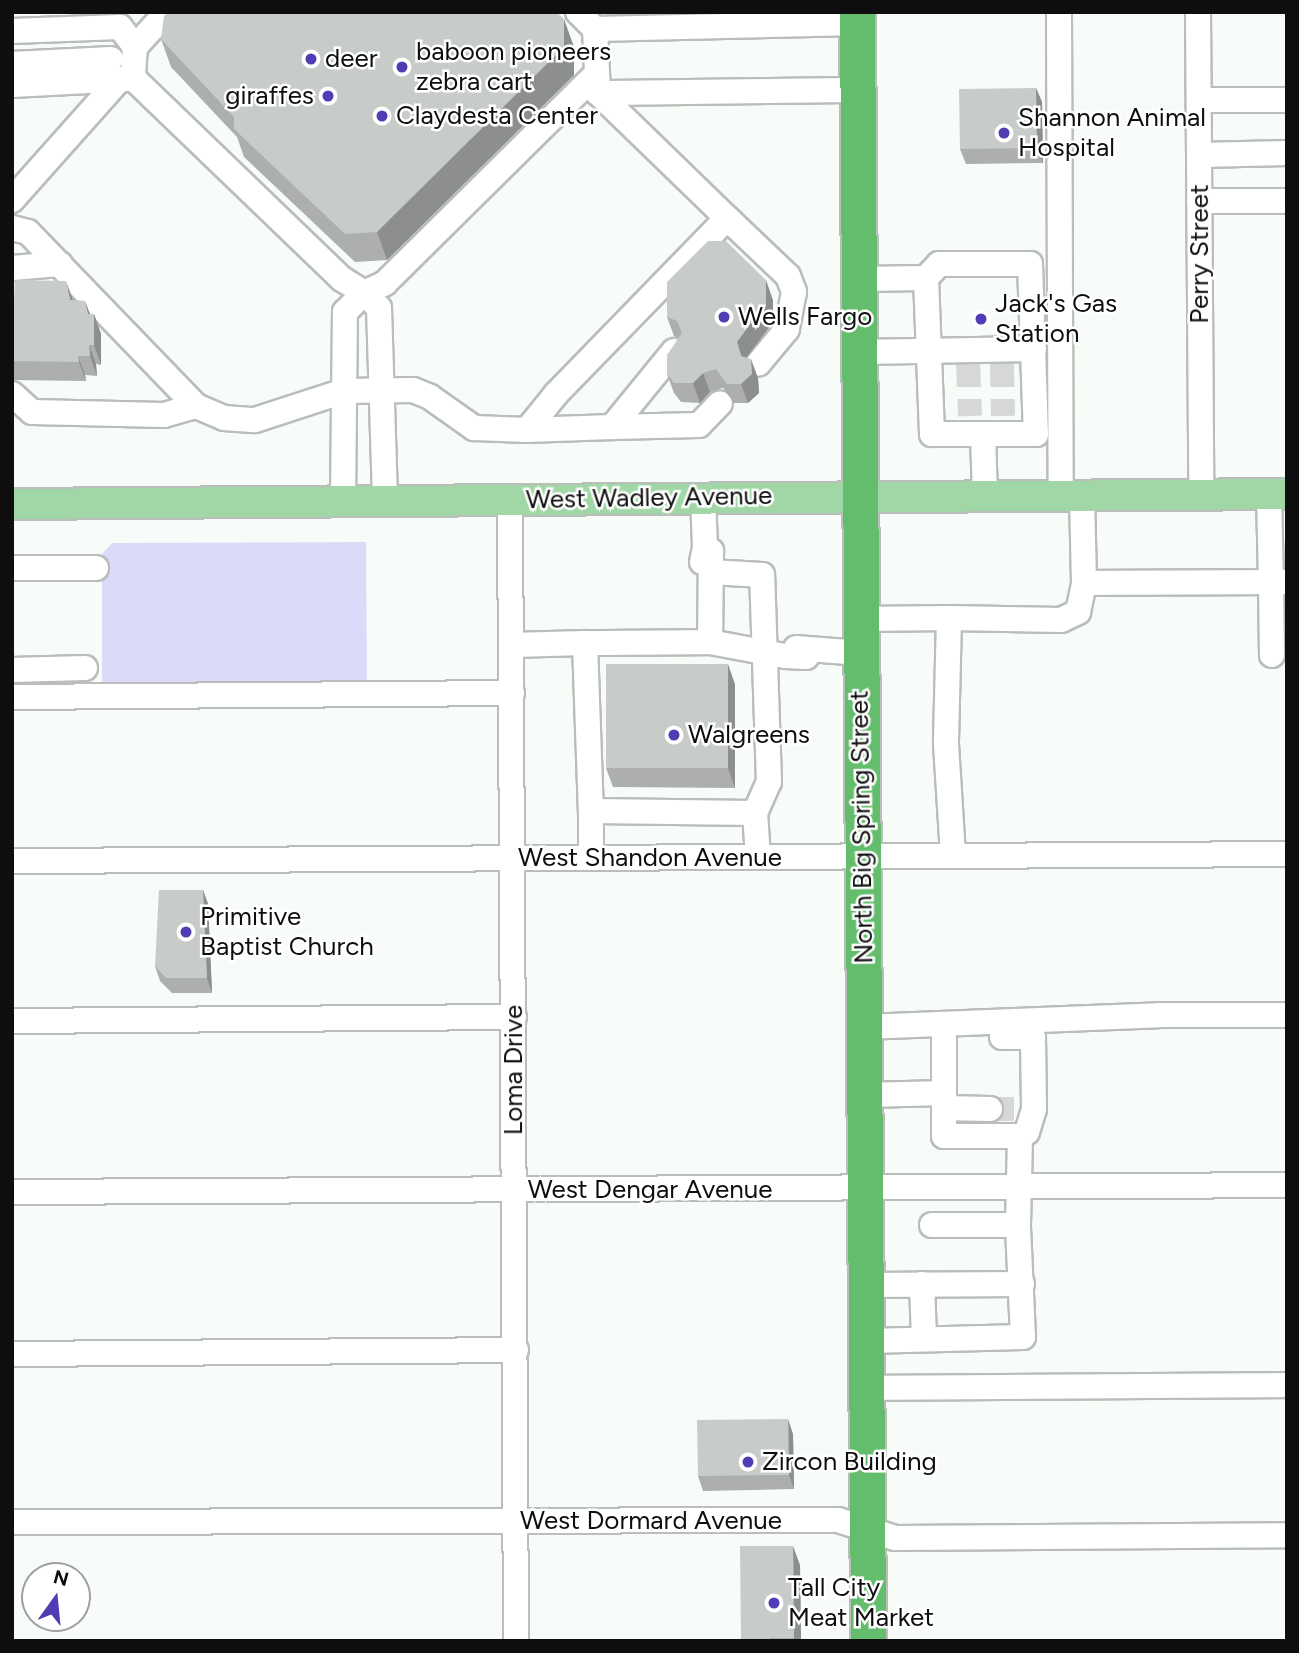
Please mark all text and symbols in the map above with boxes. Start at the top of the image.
place label: baboon pioneers zebra cart [416,36,611,98]
place label: deer [325,43,377,75]
marker: deer [303,51,319,67]
marker: baboon pioneers zebra cart [394,59,410,75]
place label: giraffes [225,80,314,112]
marker: giraffes [320,88,336,104]
place label: Claydesta Center [396,100,598,132]
place label: Shannon Animal Hospital [1018,102,1206,164]
marker: Claydesta Center [374,108,390,124]
marker: Shannon Animal Hospital [996,125,1012,141]
street label: Perry Street [1184,184,1216,324]
place label: Jack's Gas Station [995,288,1117,350]
place label: Wells Fargo [738,301,872,333]
marker: Wells Fargo [716,309,732,325]
marker: Jack's Gas Station [973,311,989,327]
street label: West Wadley Avenue [526,480,772,516]
street label: North Big Spring Street [844,690,880,964]
place label: Walgreens [688,719,810,751]
marker: Walgreens [666,727,682,743]
street label: West Shandon Avenue [518,842,782,874]
place label: Primitive Baptist Church [200,901,374,962]
marker: Primitive Baptist Church [178,924,194,940]
street label: Loma Drive [498,1005,530,1135]
street label: West Dengar Avenue [528,1174,772,1206]
place label: Zircon Building [762,1446,937,1478]
marker: Zircon Building [740,1454,756,1470]
street label: West Dormard Avenue [520,1505,782,1537]
north arrow [21,1562,91,1632]
text: N [51,1565,71,1591]
place label: Tall City Meat Market [788,1572,934,1634]
marker: Tall City Meat Market [766,1595,782,1611]

